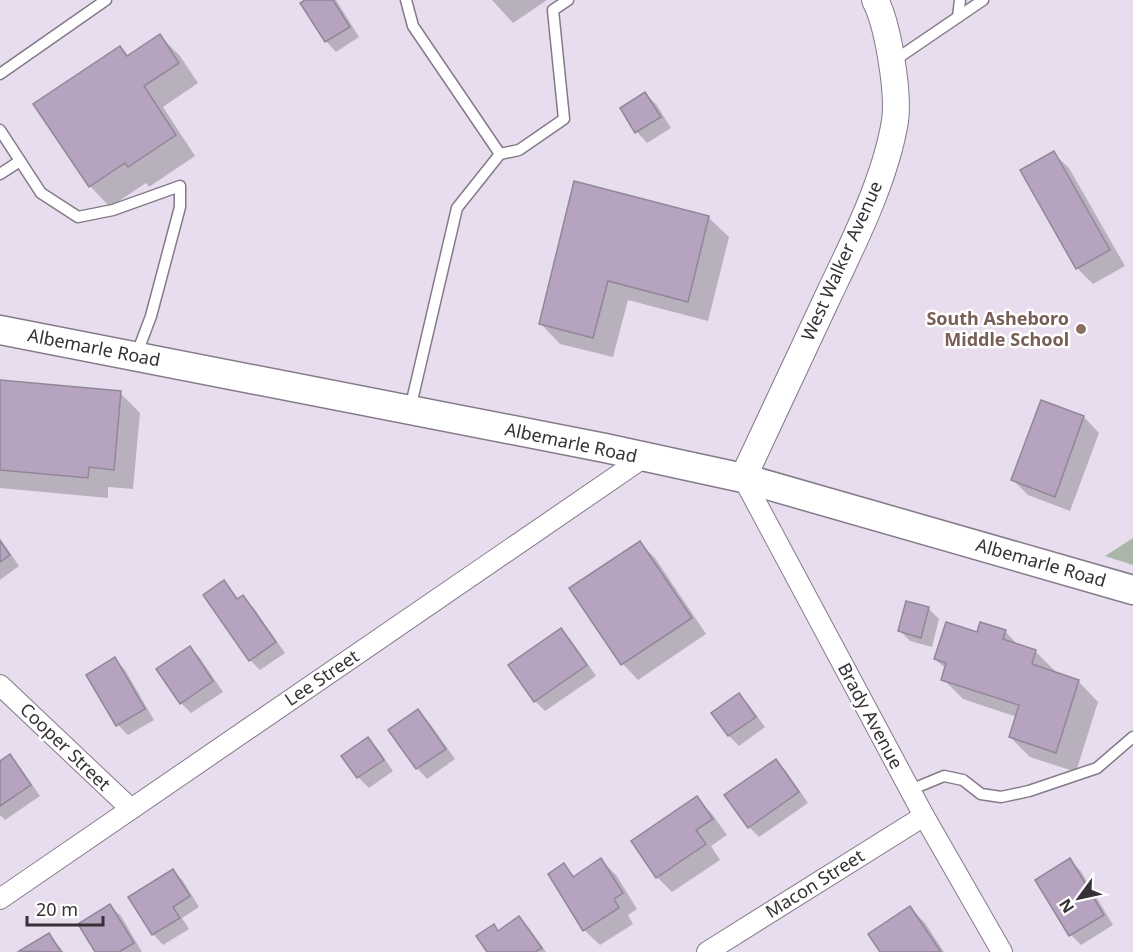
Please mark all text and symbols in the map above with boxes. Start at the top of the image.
street label: West Walker Avenue [795,177,887,344]
place label: South Asheboro Middle School [926,306,1069,351]
street label: Albemarle Road [26,322,162,372]
marker: South Asheboro Middle School [1074,322,1088,336]
street label: Albemarle Road [503,416,639,468]
street label: Albemarle Road [973,532,1109,592]
street label: Lee Street [280,643,364,711]
street label: Brady Avenue [833,658,909,773]
street label: Cooper Street [15,697,116,796]
street label: Macon Street [761,843,869,923]
north arrow [1049,868,1109,928]
scale bar [27,889,104,927]
text: N [1054,895,1079,918]
text: 20 m [36,897,78,921]

